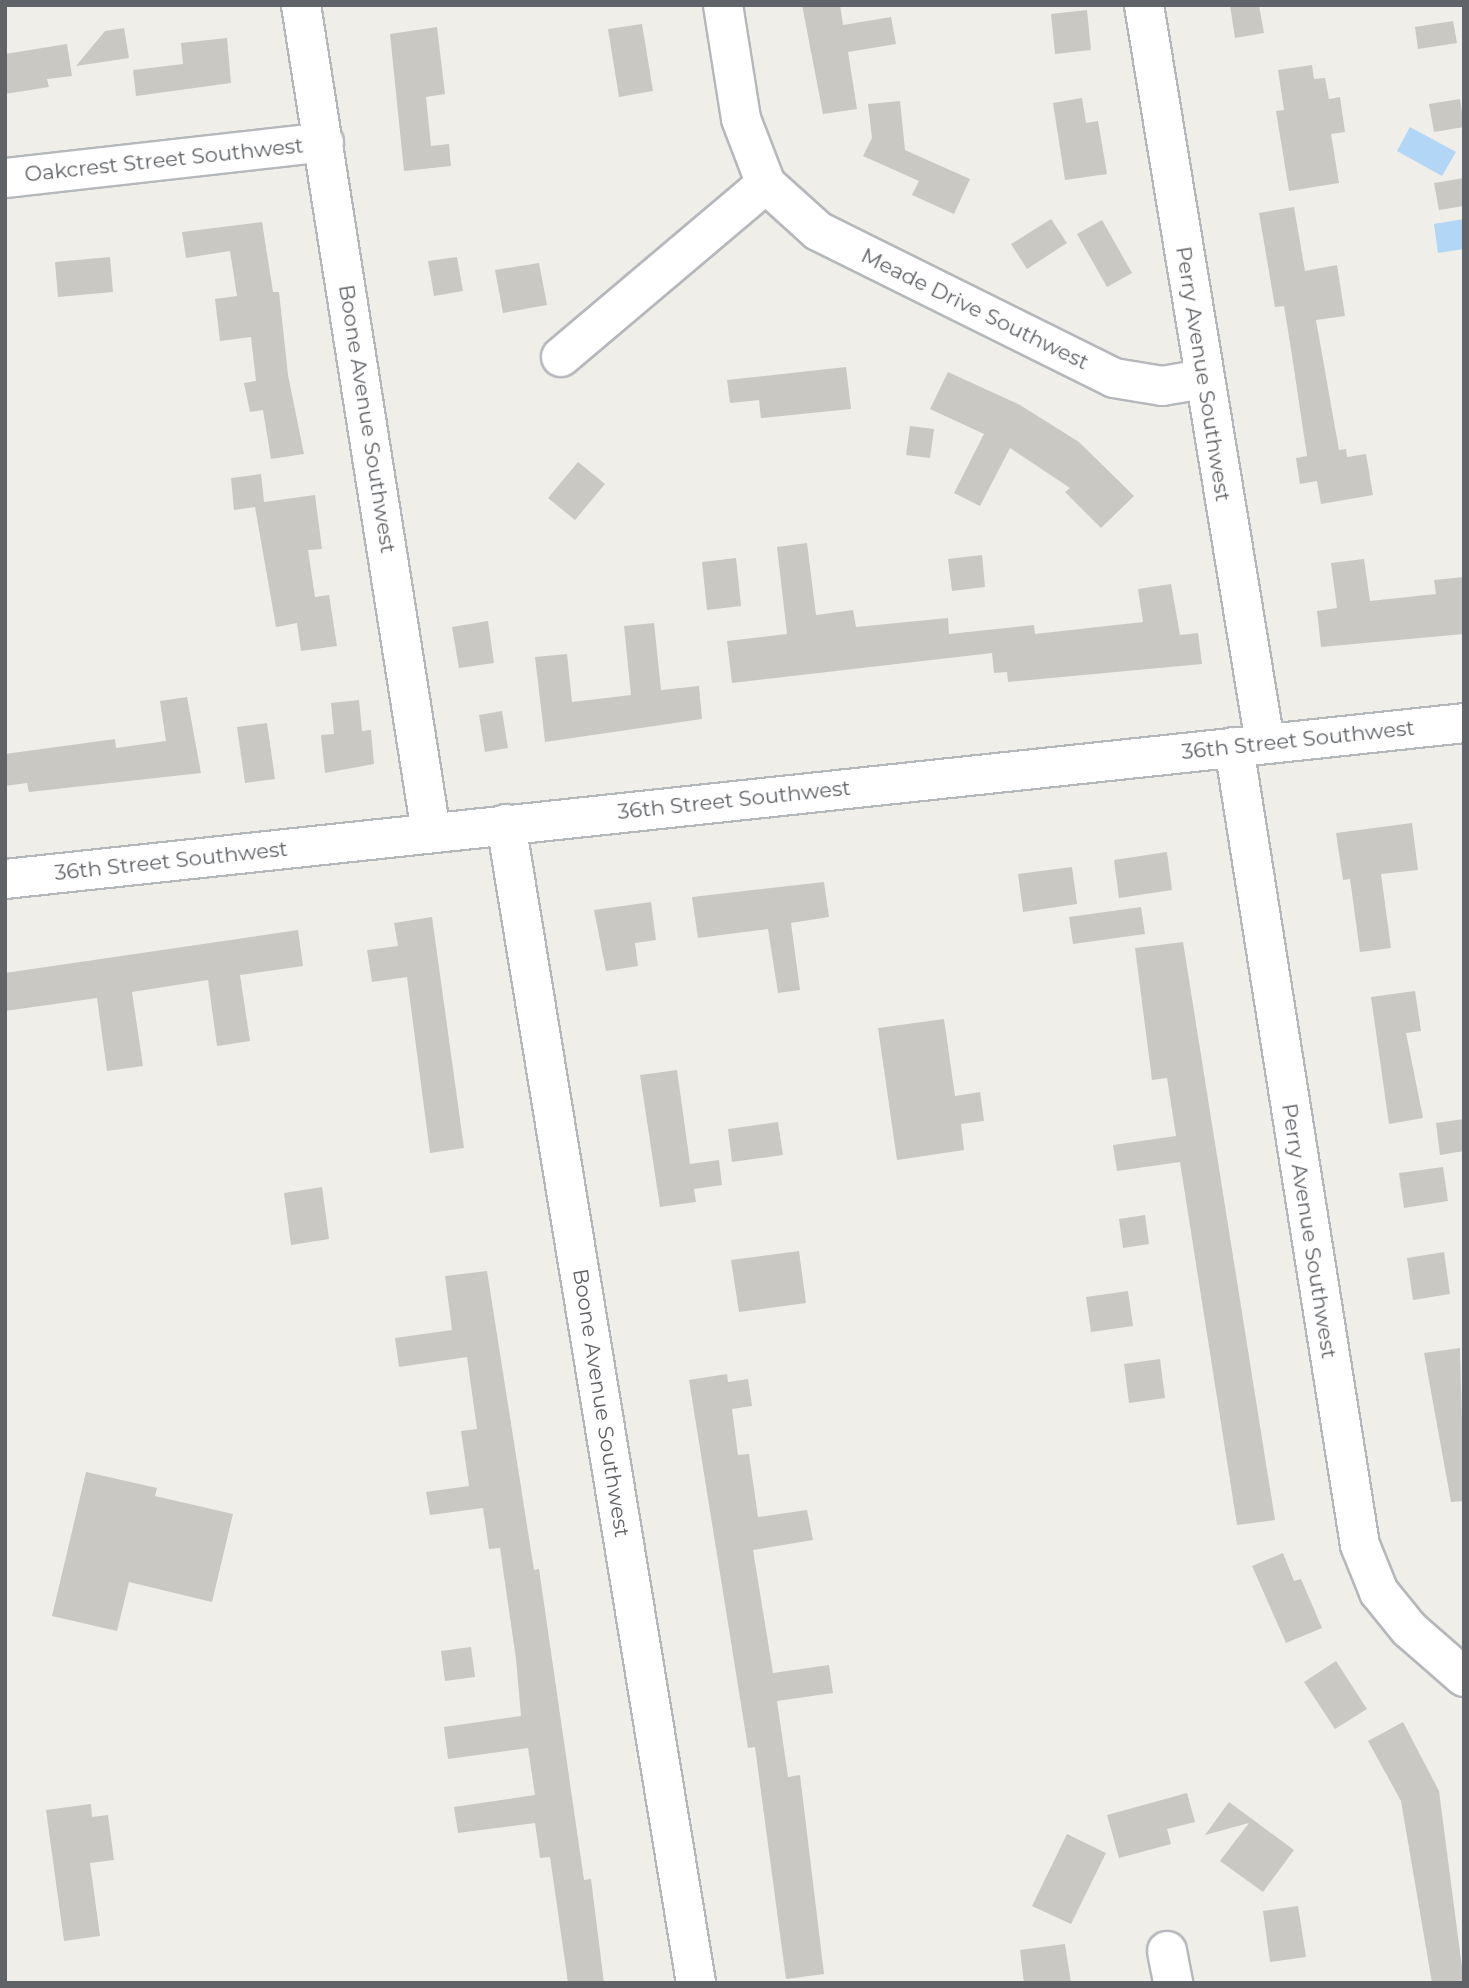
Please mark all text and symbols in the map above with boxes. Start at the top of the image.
street label: Oakcrest Street Southwest [23,133,305,187]
street label: Meade Drive Southwest [857,243,1093,375]
street label: Perry Avenue Southwest [1170,245,1236,503]
street label: Boone Avenue Southwest [333,283,401,555]
street label: 36th Street Southwest [1180,715,1416,765]
street label: 36th Street Southwest [616,775,852,825]
street label: 36th Street Southwest [53,836,289,886]
street label: Perry Avenue Southwest [1276,1102,1342,1360]
street label: Boone Avenue Southwest [567,1267,635,1539]

